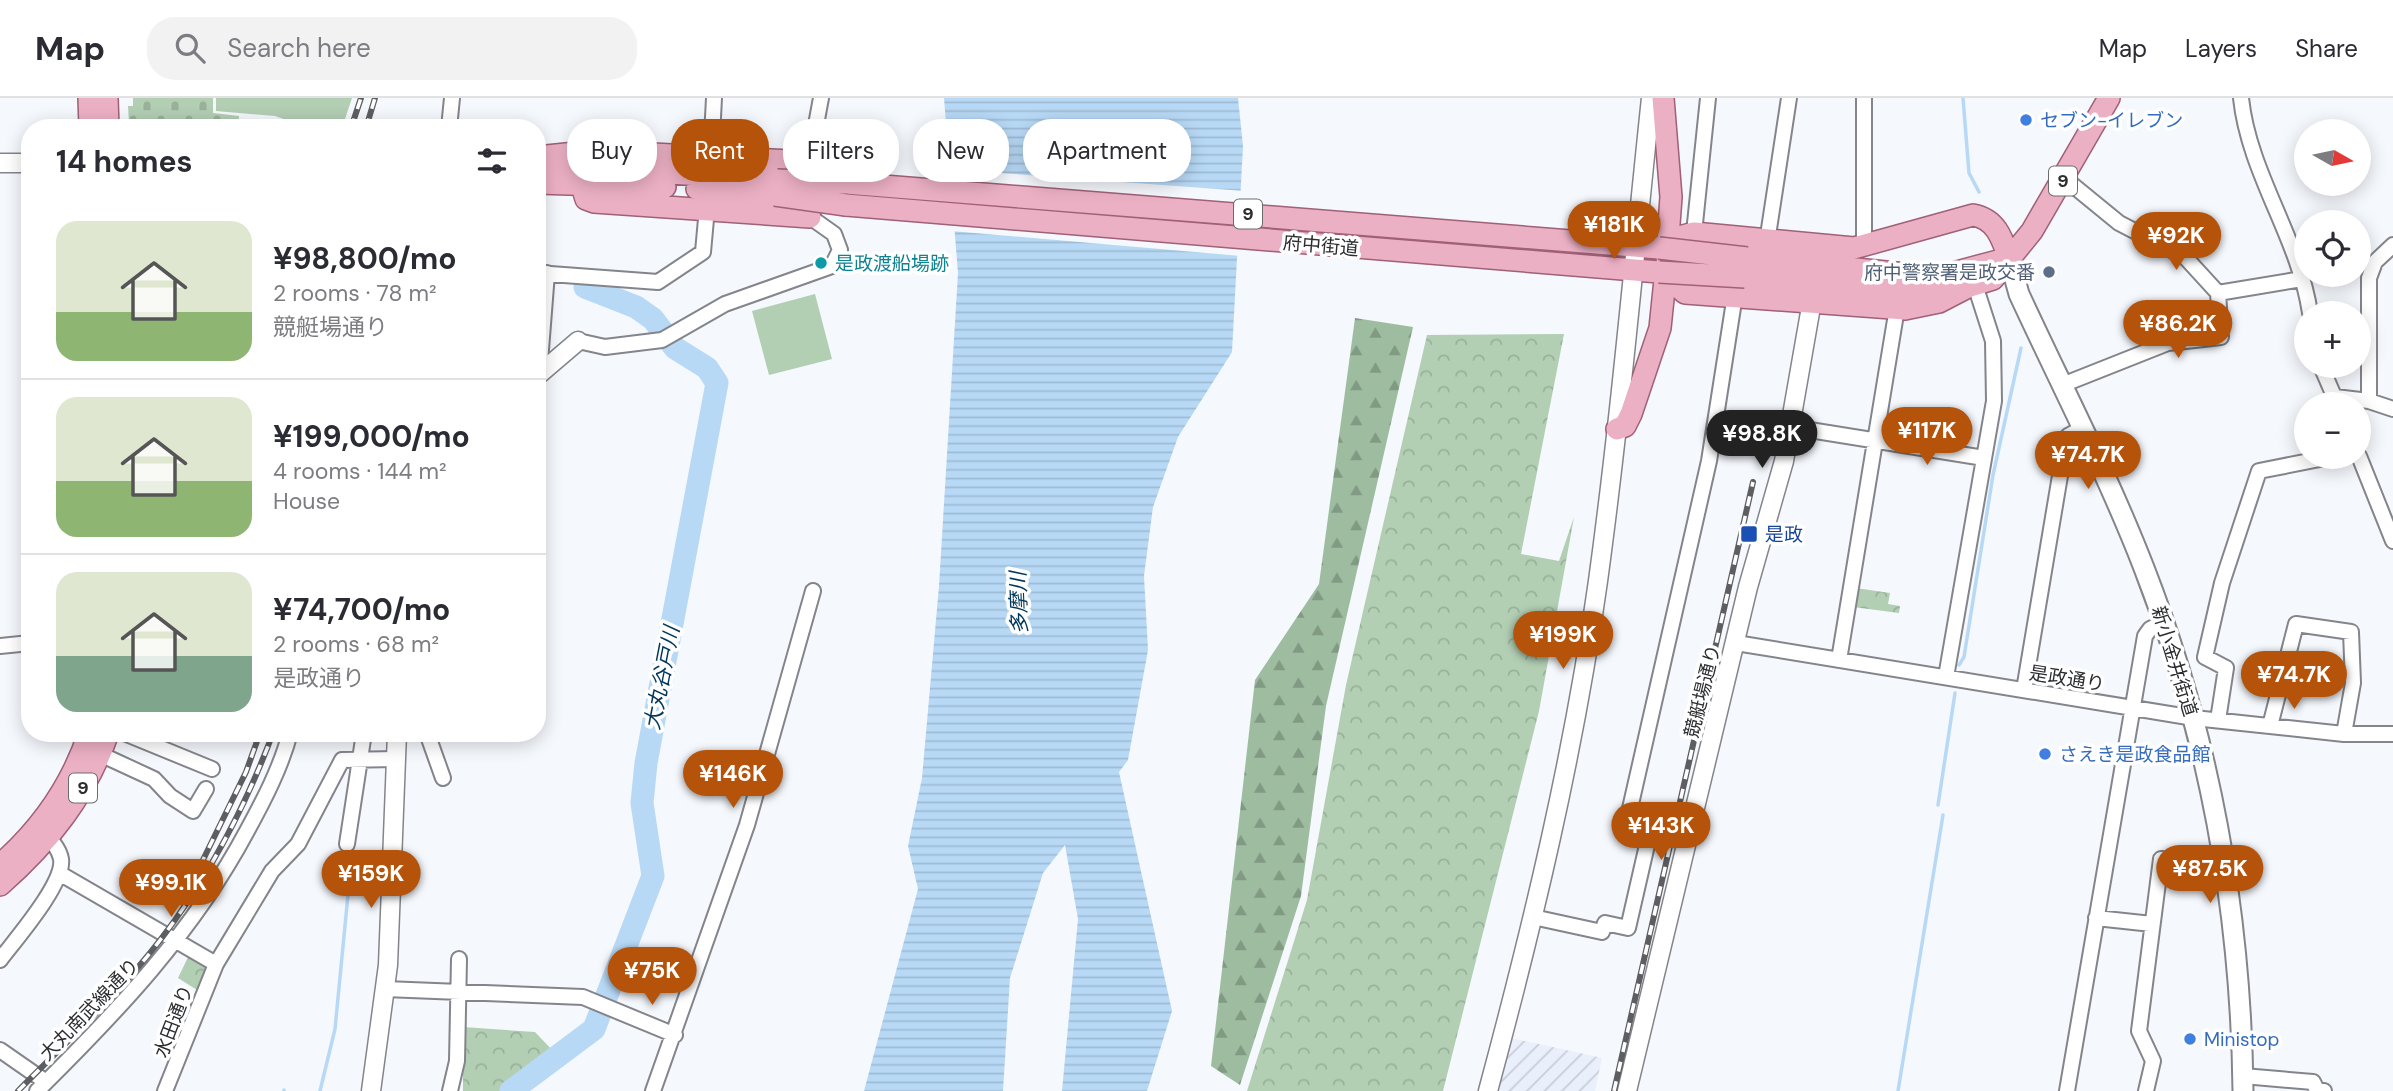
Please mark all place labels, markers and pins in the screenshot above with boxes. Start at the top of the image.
place label: セブン-イレブン [2040,108,2183,133]
marker: セブン-イレブン [2018,112,2034,128]
pin: ¥181K [1565,202,1663,261]
pin: ¥92K [2135,212,2217,272]
place label: 是政渡船場跡 [835,251,949,276]
marker: 是政渡船場跡 [813,255,829,271]
place label: 府中警察署是政交番 [1864,260,2035,285]
marker: 府中警察署是政交番 [2041,264,2057,280]
pin: ¥86.2K [2121,300,2235,360]
pin: ¥117K [1878,408,1976,467]
pin: ¥98.8K [1705,410,1819,470]
pin: ¥74.7K [2031,432,2145,491]
place label: 是政 [1765,522,1803,547]
marker: 是政 [1739,524,1759,544]
pin: ¥199K [1514,612,1612,671]
pin: ¥74.7K [2237,652,2351,711]
place label: さえき是政食品館 [2059,742,2210,767]
marker: さえき是政食品館 [2037,746,2053,762]
pin: ¥146K [684,750,782,810]
pin: ¥143K [1612,802,1710,862]
pin: ¥87.5K [2153,846,2267,905]
pin: ¥159K [322,850,420,910]
pin: ¥99.1K [114,860,228,919]
pin: ¥75K [611,948,693,1007]
place label: Ministop [2204,1027,2279,1052]
marker: Ministop [2182,1031,2198,1047]

